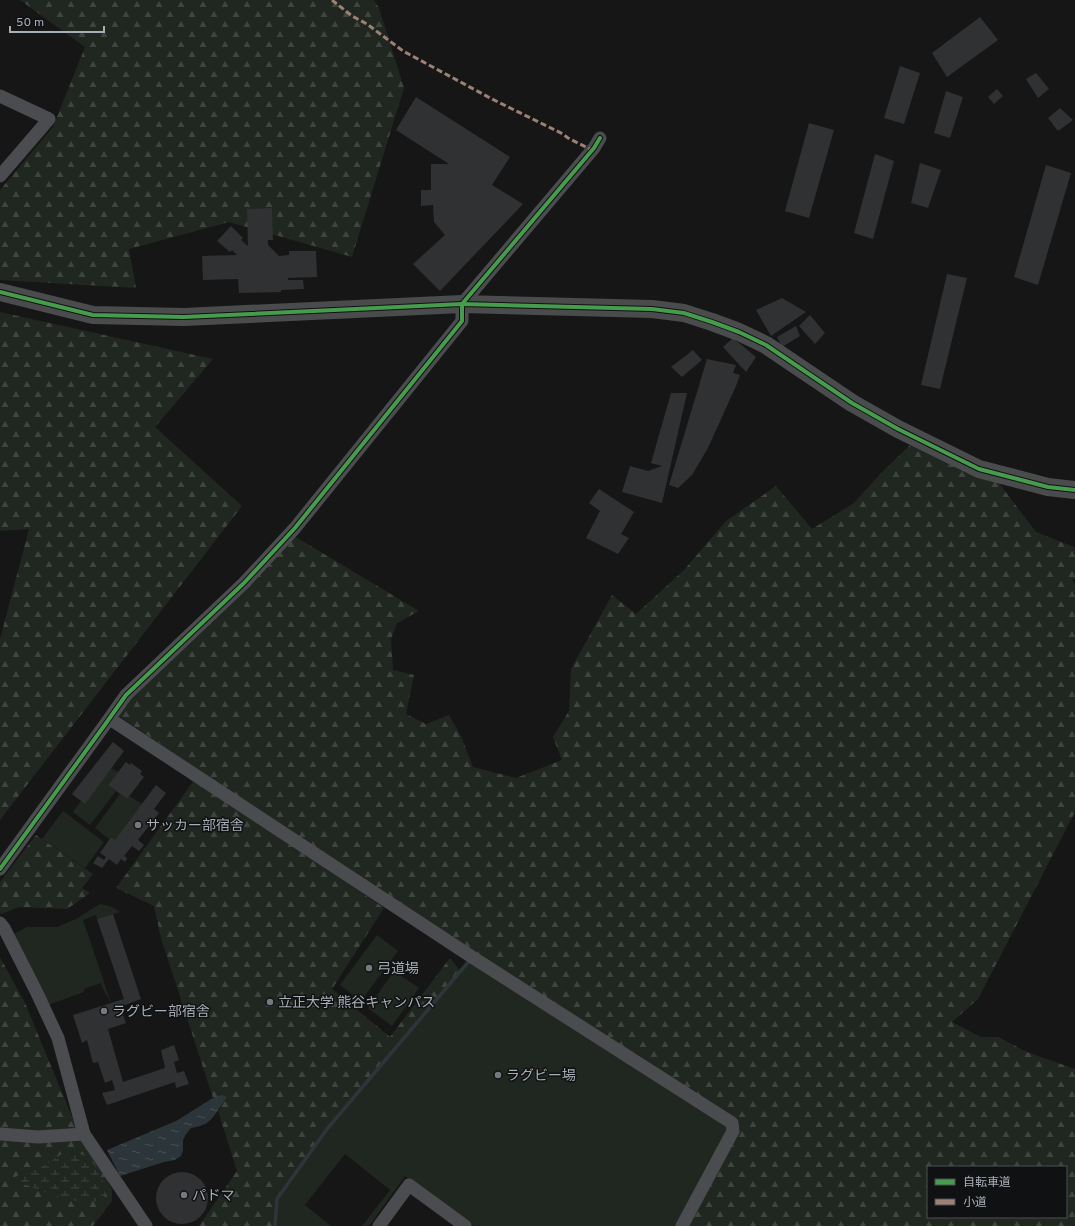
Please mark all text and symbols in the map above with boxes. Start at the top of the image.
scale bar [10,8,104,34]
text: 50 m [16,15,44,31]
place label: サッカー部宿舎 [146,818,244,835]
marker: サッカー部宿舎 [133,820,143,830]
place label: 弓道場 [377,961,419,978]
marker: 弓道場 [364,963,374,973]
place label: 立正大学 熊谷キャンパス [278,994,435,1012]
marker: 立正大学 熊谷キャンパス [265,997,275,1007]
place label: ラグビー部宿舎 [112,1004,210,1021]
marker: ラグビー部宿舎 [99,1006,109,1016]
place label: ラグビー場 [506,1068,576,1085]
marker: ラグビー場 [493,1070,503,1080]
legend [927,1166,1067,1218]
text: 自転車道 [963,1175,1011,1191]
place label: パドマ [192,1188,234,1205]
marker: パドマ [179,1190,189,1200]
text: 小道 [963,1195,987,1211]

